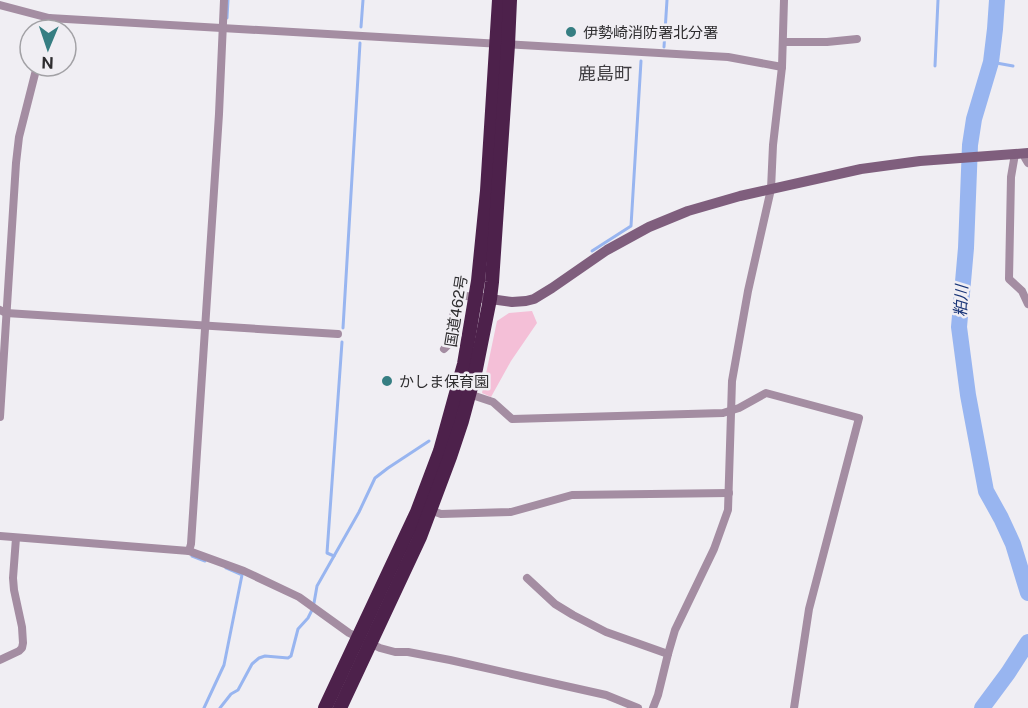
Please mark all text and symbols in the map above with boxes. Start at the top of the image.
north arrow [18,18,78,78]
place label: 伊勢崎消防署北分署 [583,24,718,41]
marker: 伊勢崎消防署北分署 [564,25,578,39]
text: N [41,53,54,72]
district label: 鹿島町 [578,63,632,84]
street label: 国道462号 [442,274,470,348]
water label: 粕川 [951,283,971,317]
place label: かしま保育園 [399,373,489,390]
marker: かしま保育園 [380,374,394,388]

